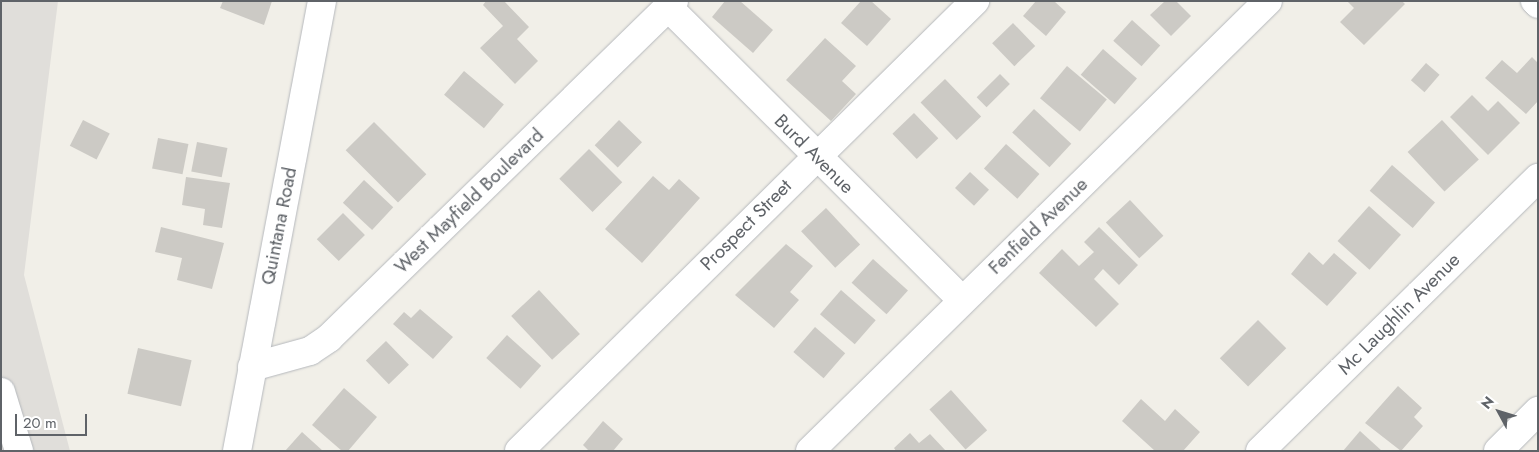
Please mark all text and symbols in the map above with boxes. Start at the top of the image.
street label: Burd Avenue [770,110,858,198]
street label: West Mayfield Boulevard [390,124,548,278]
street label: Quintana Road [256,165,302,287]
street label: Fenfield Avenue [984,173,1092,279]
street label: Prospect Street [696,175,796,275]
street label: Mc Laughlin Avenue [1333,248,1465,380]
north arrow [1474,387,1524,437]
text: N [1476,392,1499,413]
scale bar [18,404,90,436]
text: 20 m [23,412,57,434]

